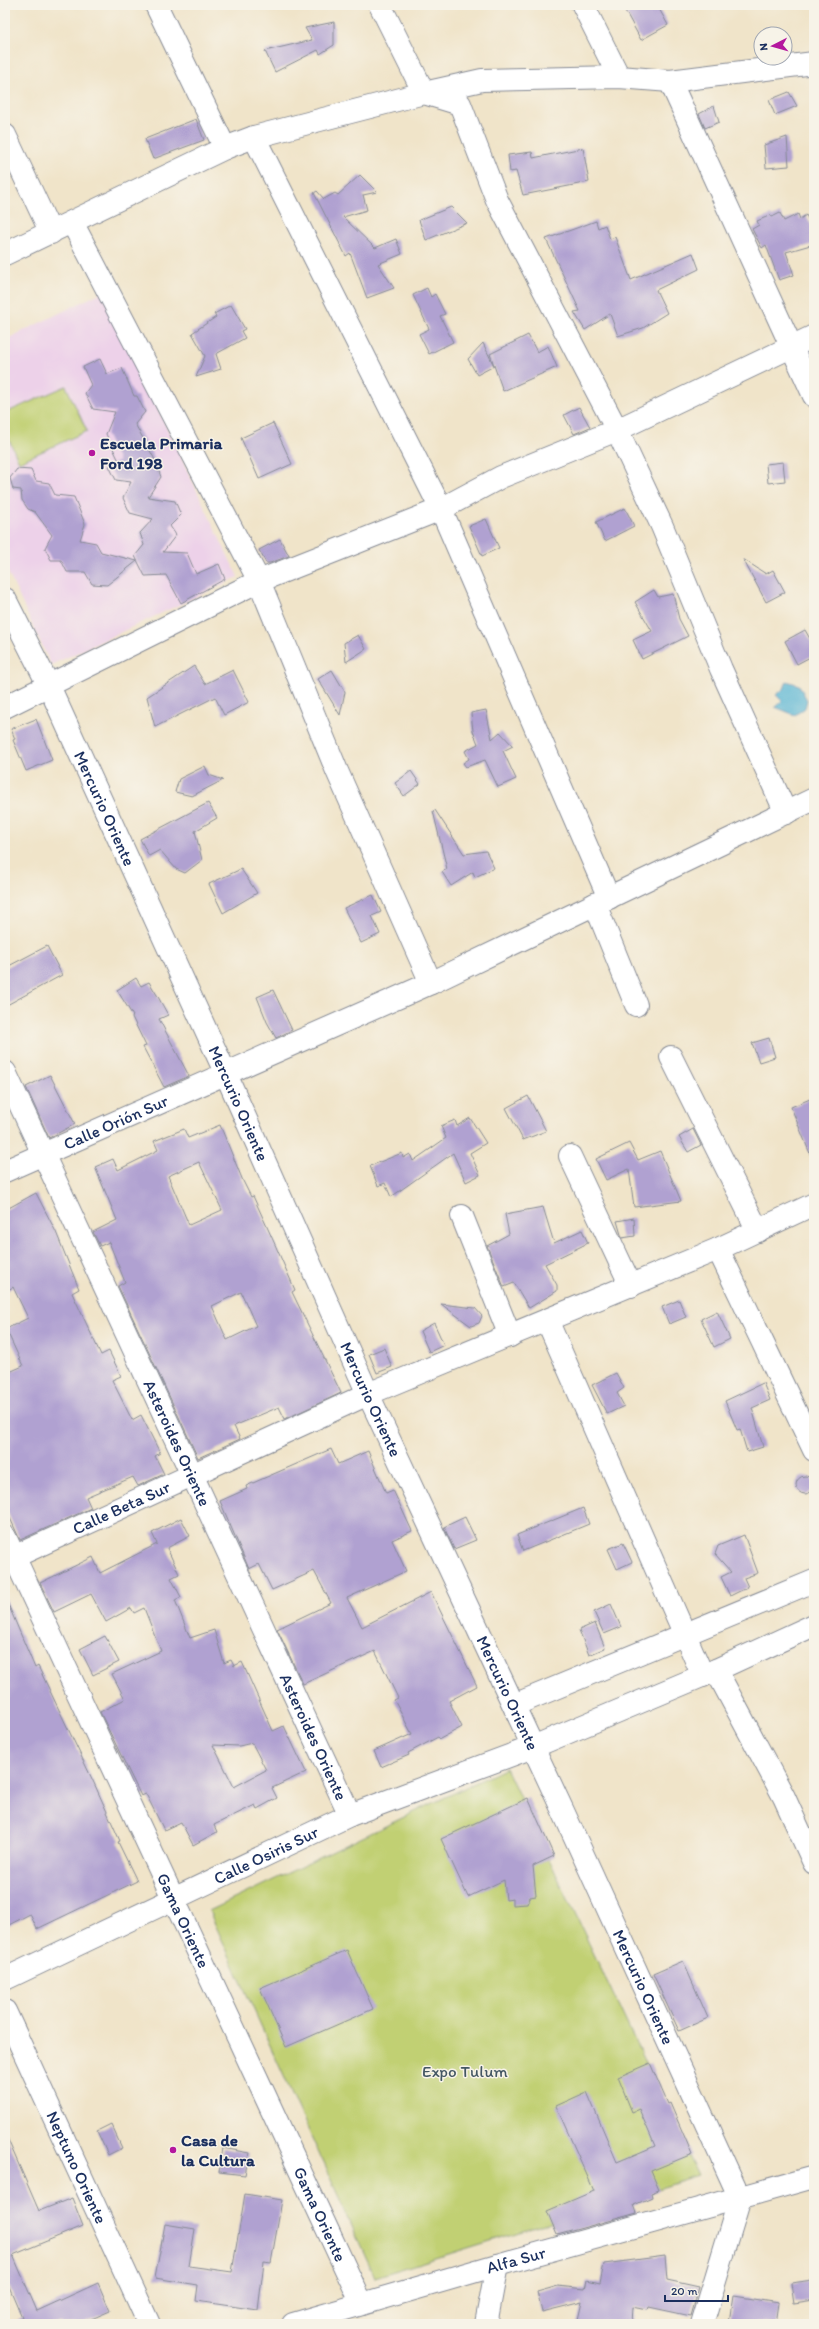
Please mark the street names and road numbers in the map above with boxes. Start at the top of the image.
street label: Mercurio Oriente [70,748,140,869]
street label: Mercurio Oriente [204,1043,273,1164]
street label: Calle Orión Sur [60,1090,172,1154]
street label: Mercurio Oriente [336,1339,406,1460]
street label: Asteroides Oriente [139,1377,215,1509]
street label: Calle Beta Sur [69,1476,173,1539]
street label: Mercurio Oriente [472,1632,543,1753]
street label: Asteroides Oriente [276,1670,352,1803]
street label: Calle Osiris Sur [210,1821,322,1888]
street label: Gama Oriente [153,1870,214,1971]
street label: Mercurio Oriente [609,1926,678,2048]
street label: Neptuno Oriente [42,2108,111,2227]
street label: Gama Oriente [290,2164,351,2265]
street label: Alfa Sur [484,2242,548,2278]

